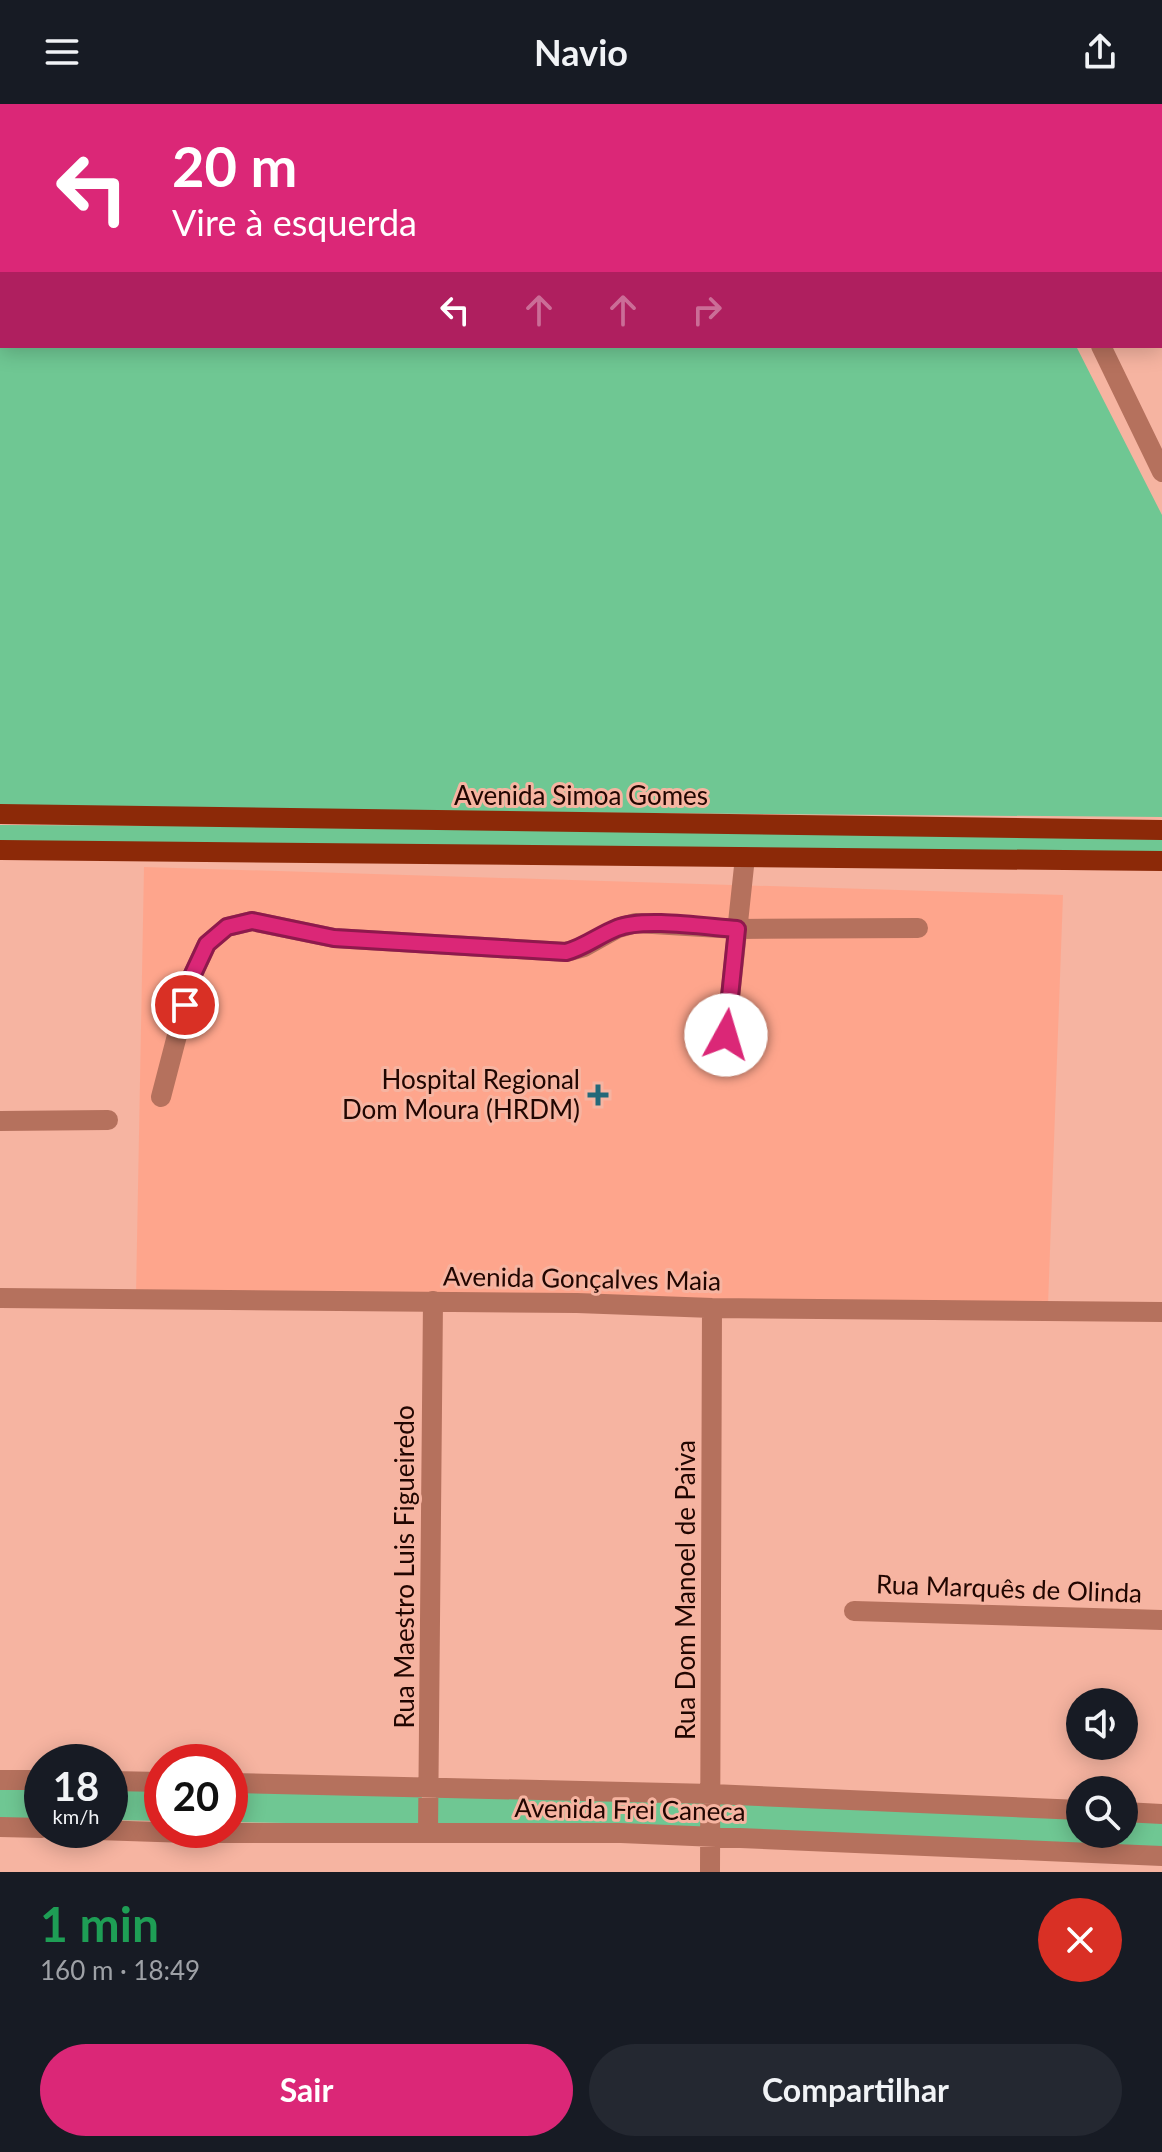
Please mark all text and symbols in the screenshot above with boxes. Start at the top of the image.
icon: menu [40,30,84,74]
text: Navio [534,30,628,74]
icon: share [1078,30,1122,74]
text: 20 m [172,132,297,199]
icon: left [40,136,144,240]
text: Vire à esquerda [172,200,417,244]
icon: left [433,288,477,332]
icon: ahead [517,288,561,332]
icon: ahead [601,288,645,332]
icon: right [685,288,729,332]
street label: Avenida Simoa Gomes [454,779,708,811]
pin [151,971,219,1039]
icon: arrive [163,983,207,1027]
position arrow [684,993,768,1077]
place label: Hospital Regional Dom Moura (HRDM) [342,1063,580,1125]
marker: Hospital Regional Dom Moura (HRDM) [587,1084,609,1106]
street label: Avenida Gonçalves Maia [443,1260,721,1296]
street label: Rua Maestro Luis Figueiredo [388,1405,420,1729]
street label: Rua Dom Manoel de Paiva [669,1440,701,1740]
street label: Rua Marquês de Olinda [876,1567,1143,1609]
map controls [1066,1688,1138,1848]
button: sound [1066,1688,1138,1760]
speed limit sign: 20 [144,1744,248,1848]
text: 18 [53,1762,99,1810]
button: search [1066,1776,1138,1848]
street label: Avenida Frei Caneca [514,1791,746,1827]
text: km/h [53,1804,99,1828]
text: 1 min [40,1895,159,1952]
button: close [1038,1898,1122,1982]
text: 160 m · 18:49 [40,1954,200,1986]
button: Sair [40,2044,573,2136]
button: Compartilhar [589,2044,1122,2136]

